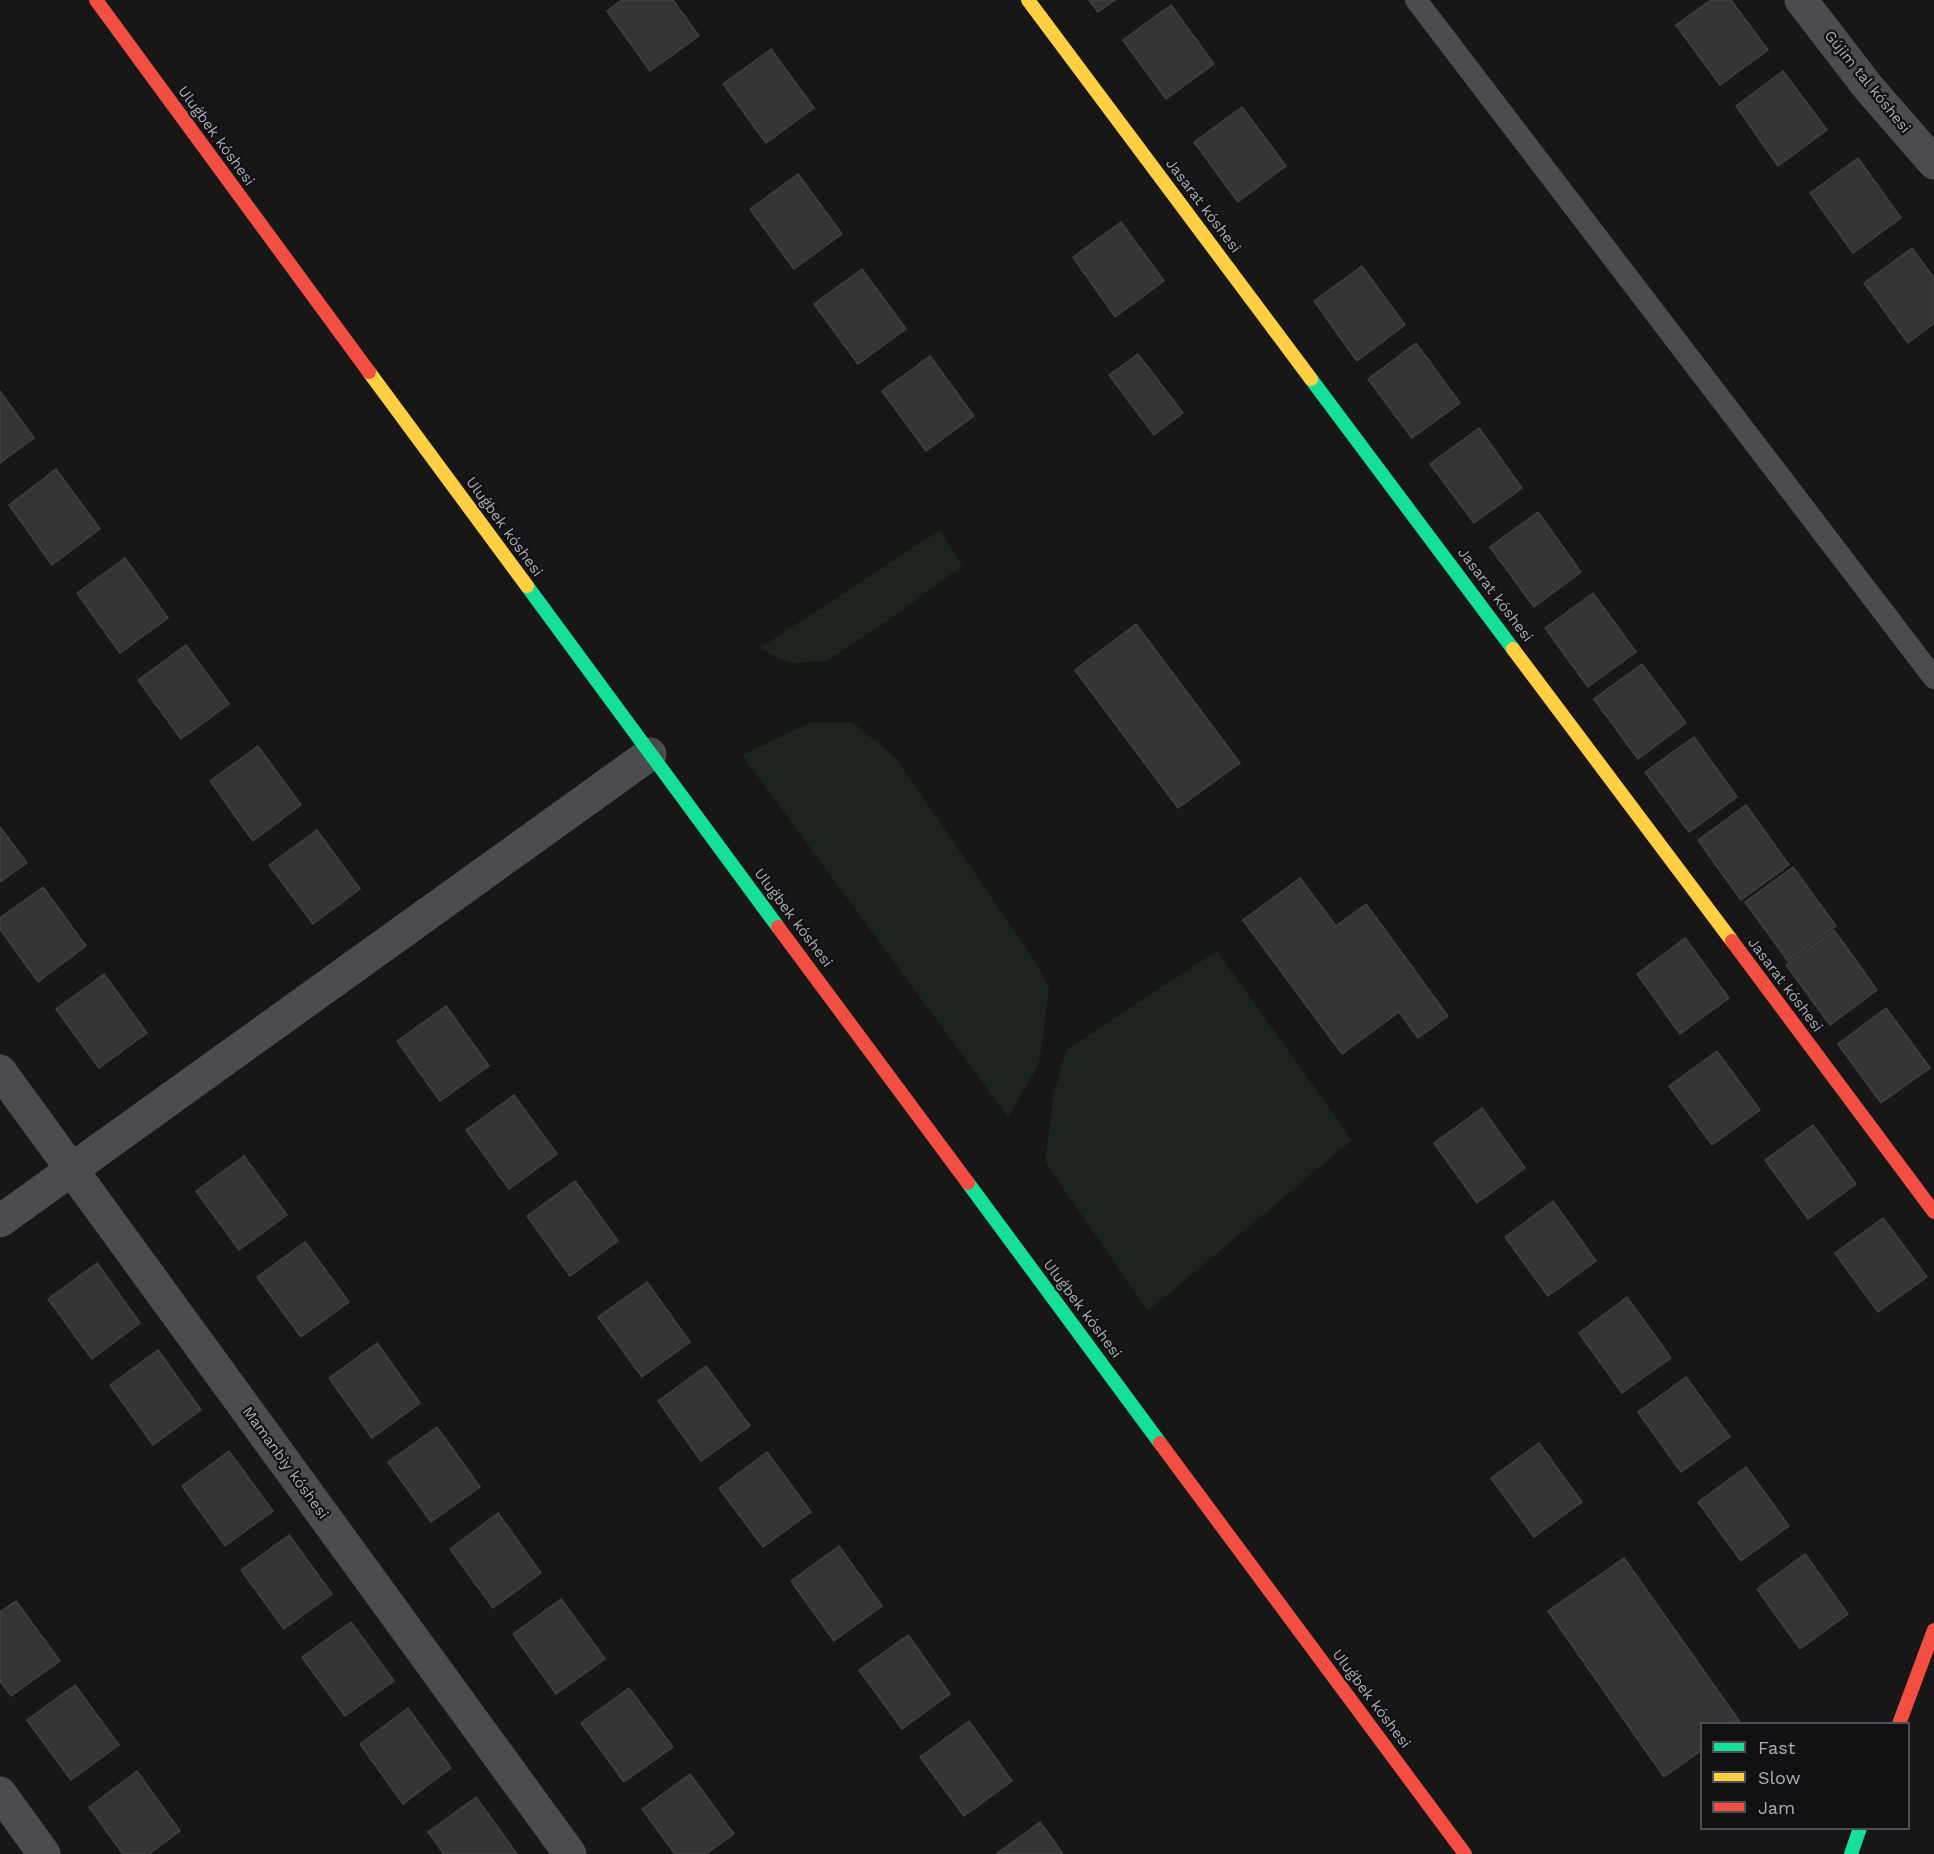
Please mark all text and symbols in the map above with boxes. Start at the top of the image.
street label: Gújim tal kóshesi [1820,27,1914,137]
street label: Uluǵbek kóshesi [174,83,258,189]
street label: Jasarat kóshesi [1162,155,1244,257]
street label: Uluǵbek kóshesi [462,474,546,580]
street label: Jasarat kóshesi [1454,544,1536,646]
street label: Uluǵbek kóshesi [750,865,836,971]
street label: Jasarat kóshesi [1744,934,1826,1036]
street label: Uluǵbek kóshesi [1039,1256,1125,1362]
street label: Mamanbiy kóshesi [238,1403,332,1523]
street label: Uluǵbek kóshesi [1328,1646,1414,1752]
legend [1700,1722,1910,1830]
text: Fast [1758,1737,1795,1758]
text: Slow [1758,1767,1801,1788]
text: Jam [1758,1797,1795,1818]

